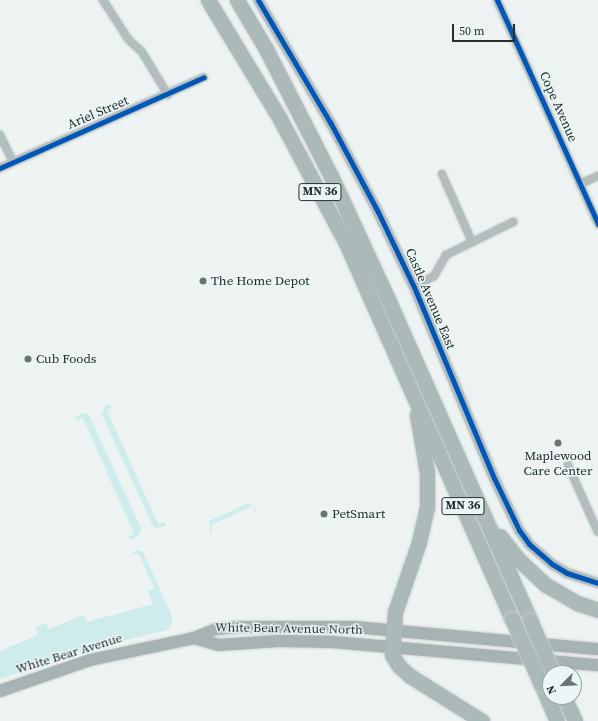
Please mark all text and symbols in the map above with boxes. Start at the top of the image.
scale bar [454,16,517,42]
text: 50 m [459,23,485,39]
street label: Cope Avenue [536,70,580,144]
street label: Ariel Street [65,93,131,133]
road number: MN 36 [298,182,342,202]
street label: Castle Avenue East [402,246,458,352]
place label: The Home Depot [211,273,309,289]
marker: The Home Depot [198,276,208,286]
place label: Cub Foods [36,351,96,367]
marker: Cub Foods [23,354,33,364]
marker: Maplewood Care Center [553,438,563,448]
place label: Maplewood Care Center [524,449,592,480]
road number: MN 36 [441,496,485,516]
place label: PetSmart [332,506,385,522]
marker: PetSmart [319,509,329,519]
street label: White Bear Avenue North [215,620,363,638]
street label: White Bear Avenue [14,630,124,678]
north arrow [542,665,582,705]
text: N [543,683,560,696]

